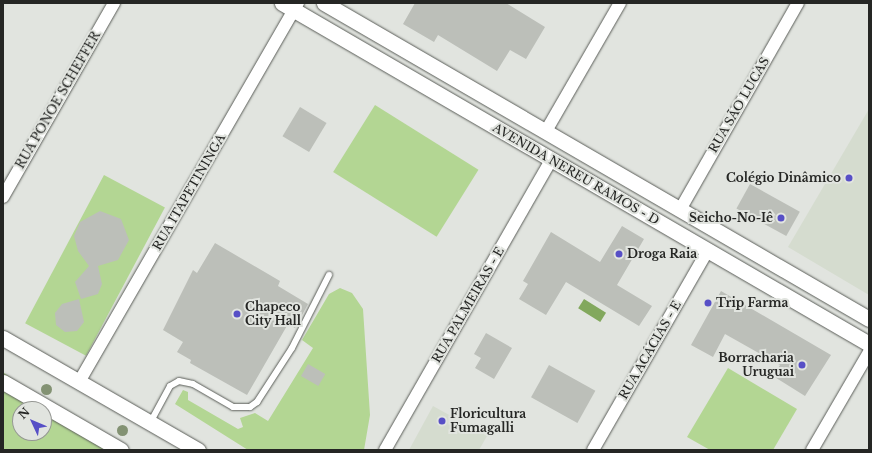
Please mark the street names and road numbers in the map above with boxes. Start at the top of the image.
street label: RUA PONOE SCHEFFER [13,29,103,171]
street label: RUA SÃO LUCAS [706,54,772,156]
street label: AVENIDA NEREU RAMOS - D [490,120,662,228]
street label: RUA ITAPETININGA [150,131,228,253]
street label: RUA PALMEIRAS - E [429,244,507,366]
street label: RUA ACÁCIAS - E [616,298,684,402]

